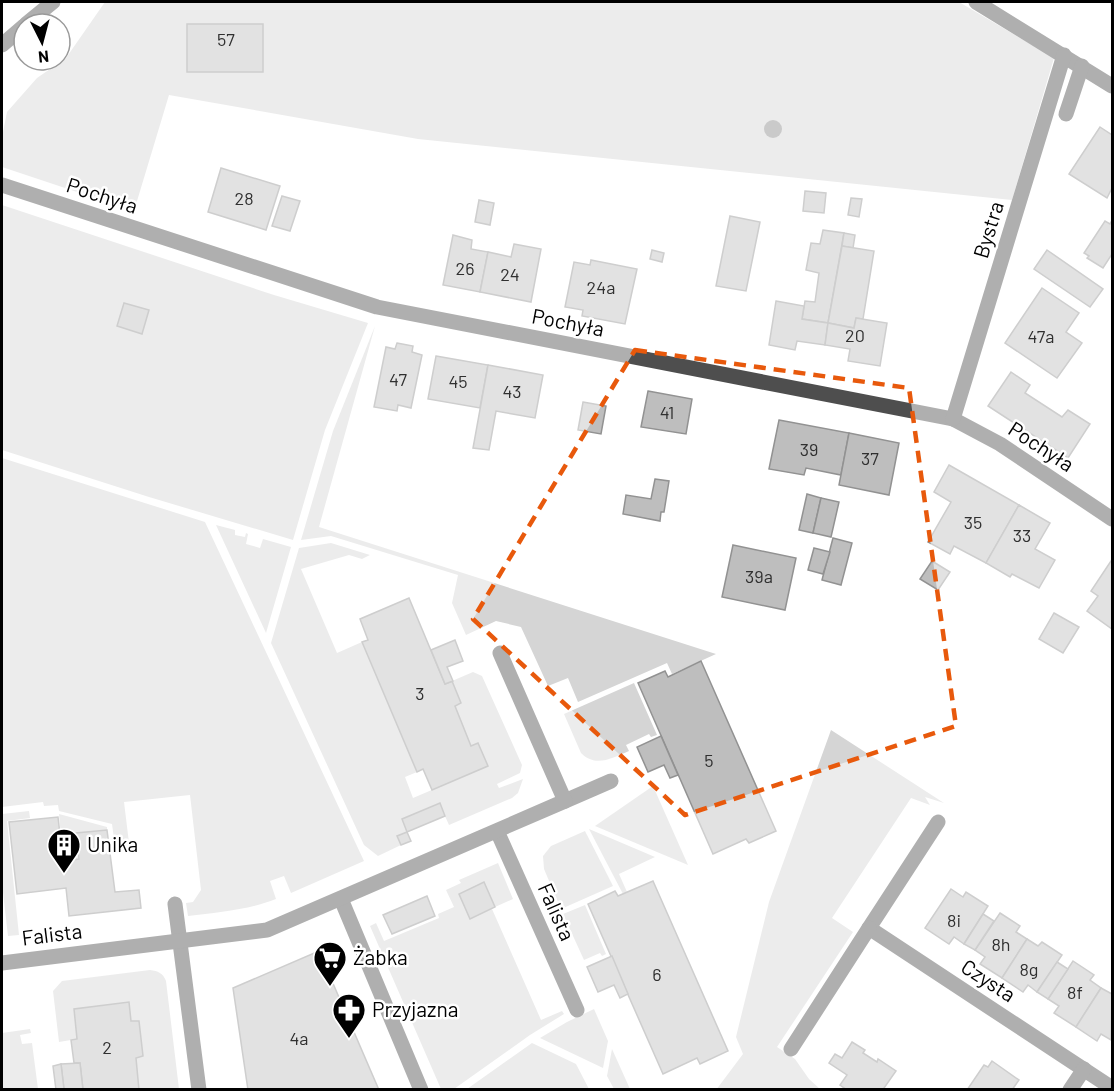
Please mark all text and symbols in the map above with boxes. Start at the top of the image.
north arrow [12,12,72,72]
house number: 57 [217,28,235,50]
text: N [37,47,50,67]
street label: Pochyła [64,171,141,218]
house number: 28 [234,187,254,209]
street label: Bystra [967,198,1008,261]
house number: 26 [456,257,474,279]
house number: 24 [500,263,520,285]
house number: 24a [587,276,615,298]
street label: Pochyła [530,302,607,341]
house number: 20 [845,324,865,346]
house number: 47a [1027,325,1055,347]
house number: 47 [389,368,407,390]
house number: 45 [448,370,468,392]
house number: 43 [502,380,522,402]
house number: 41 [660,401,674,423]
street label: Pochyła [1004,415,1079,476]
house number: 39 [800,438,818,460]
house number: 37 [861,447,879,469]
house number: 35 [964,511,982,533]
house number: 33 [1013,524,1031,546]
house number: 39a [745,565,773,587]
house number: 3 [415,682,425,704]
house number: 5 [704,749,714,771]
building icon: Unika [46,827,82,874]
place label: Unika [87,831,138,856]
street label: Falista [534,879,581,944]
house number: 8i [947,909,961,931]
street label: Falista [20,917,83,950]
house number: 8h [991,933,1011,955]
supermarket icon: Żabka [312,940,348,987]
place label: Żabka [353,944,408,969]
street label: Czysta [957,953,1021,1006]
house number: 8g [1019,958,1039,980]
house number: 6 [652,963,662,985]
house number: 8f [1067,981,1083,1003]
pharmacy icon: Przyjazna [331,992,367,1039]
place label: Przyjazna [372,996,458,1021]
house number: 4a [289,1027,309,1049]
house number: 2 [102,1036,112,1058]

